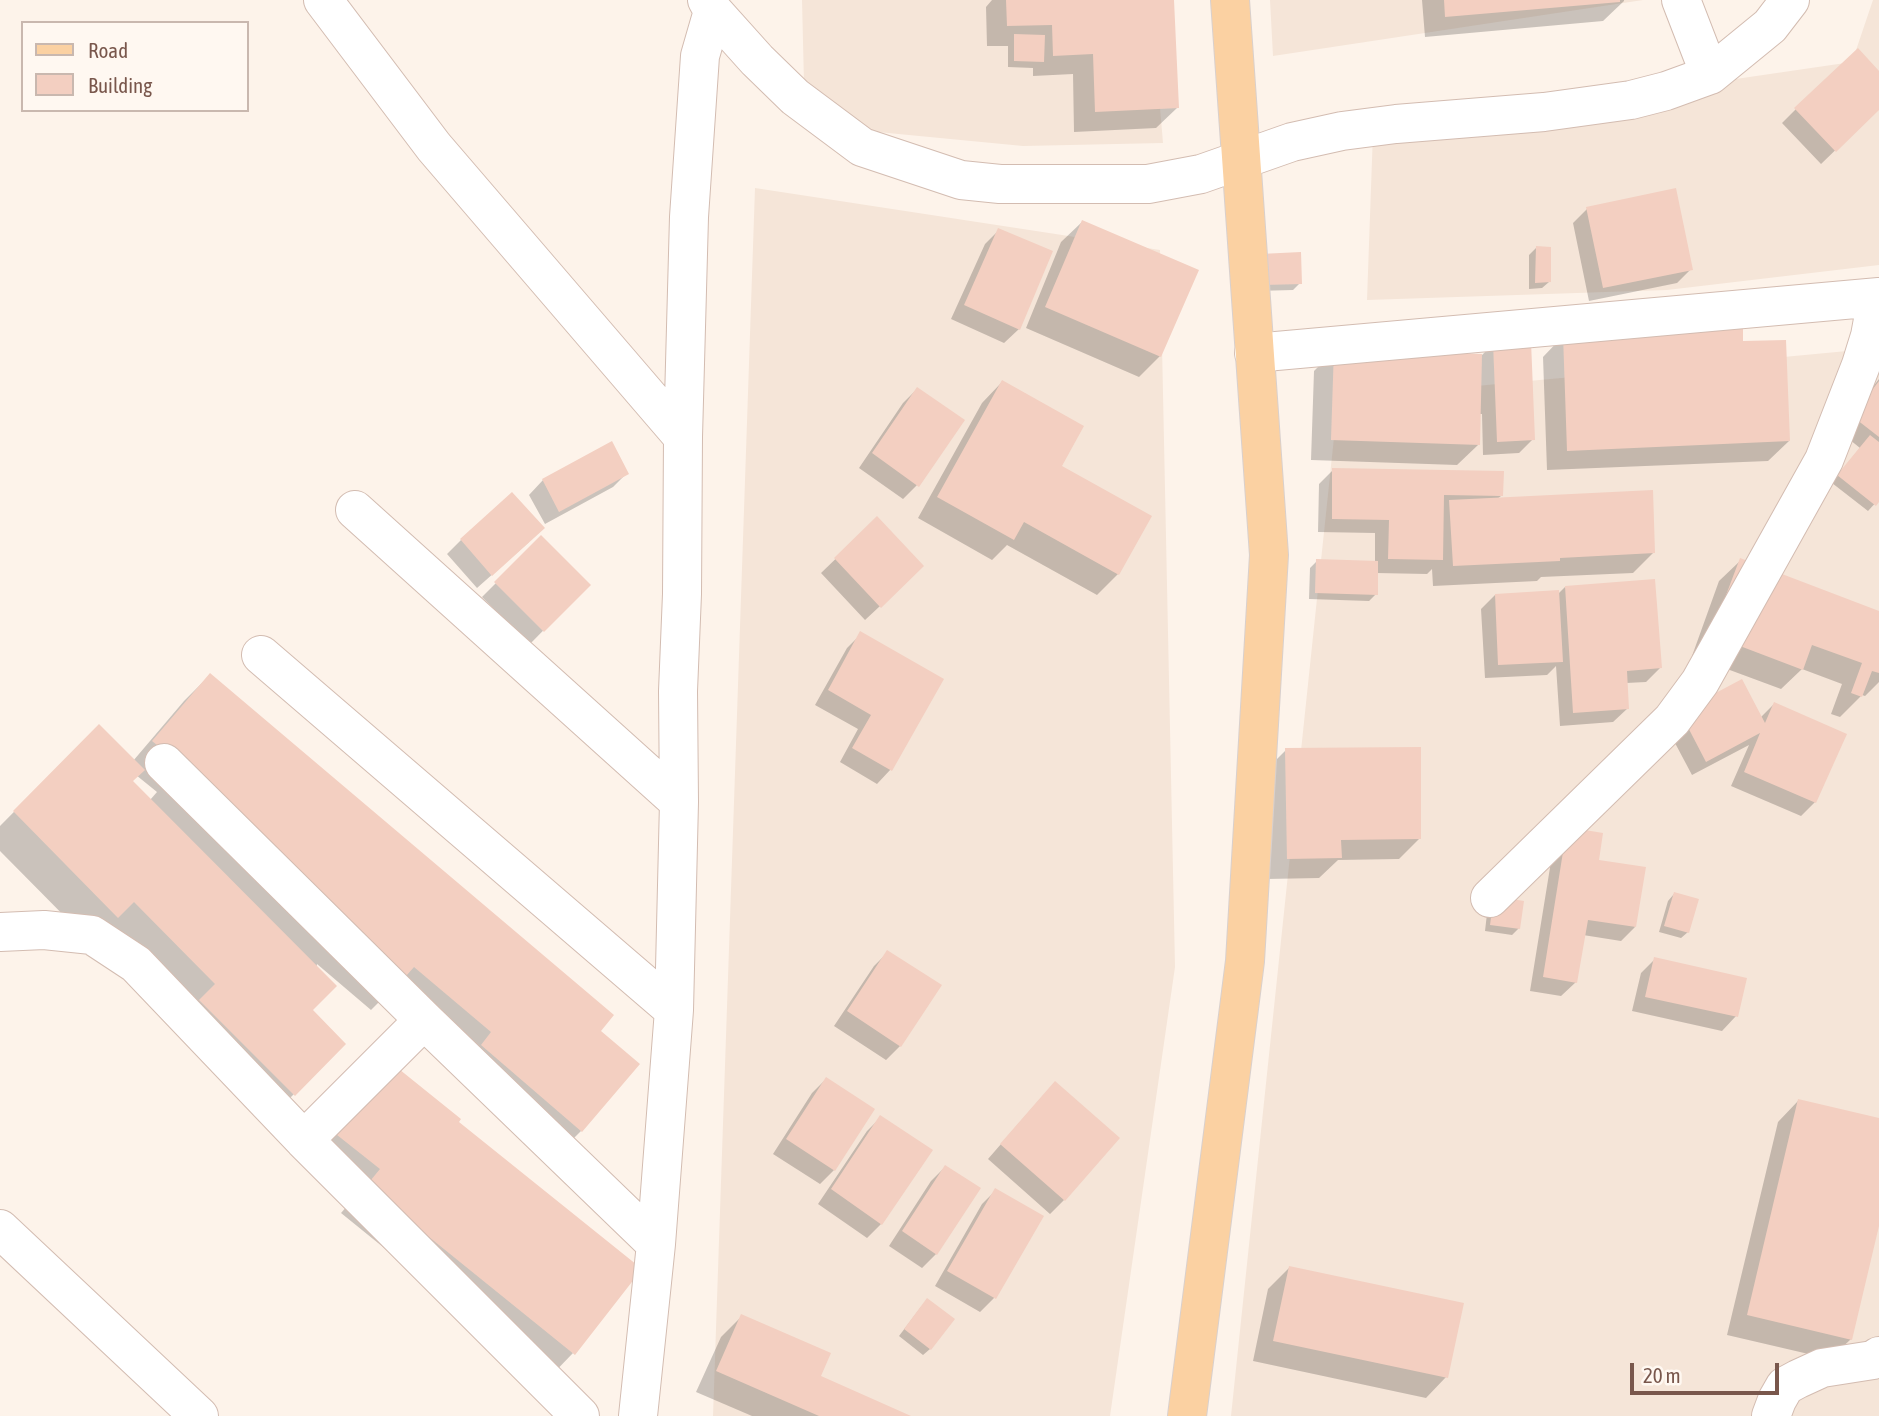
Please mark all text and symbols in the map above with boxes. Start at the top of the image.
legend [21,21,248,112]
text: Road [88,38,128,62]
text: Building [88,73,152,97]
scale bar [1634,1350,1783,1394]
text: 20 m [1643,1363,1681,1387]

